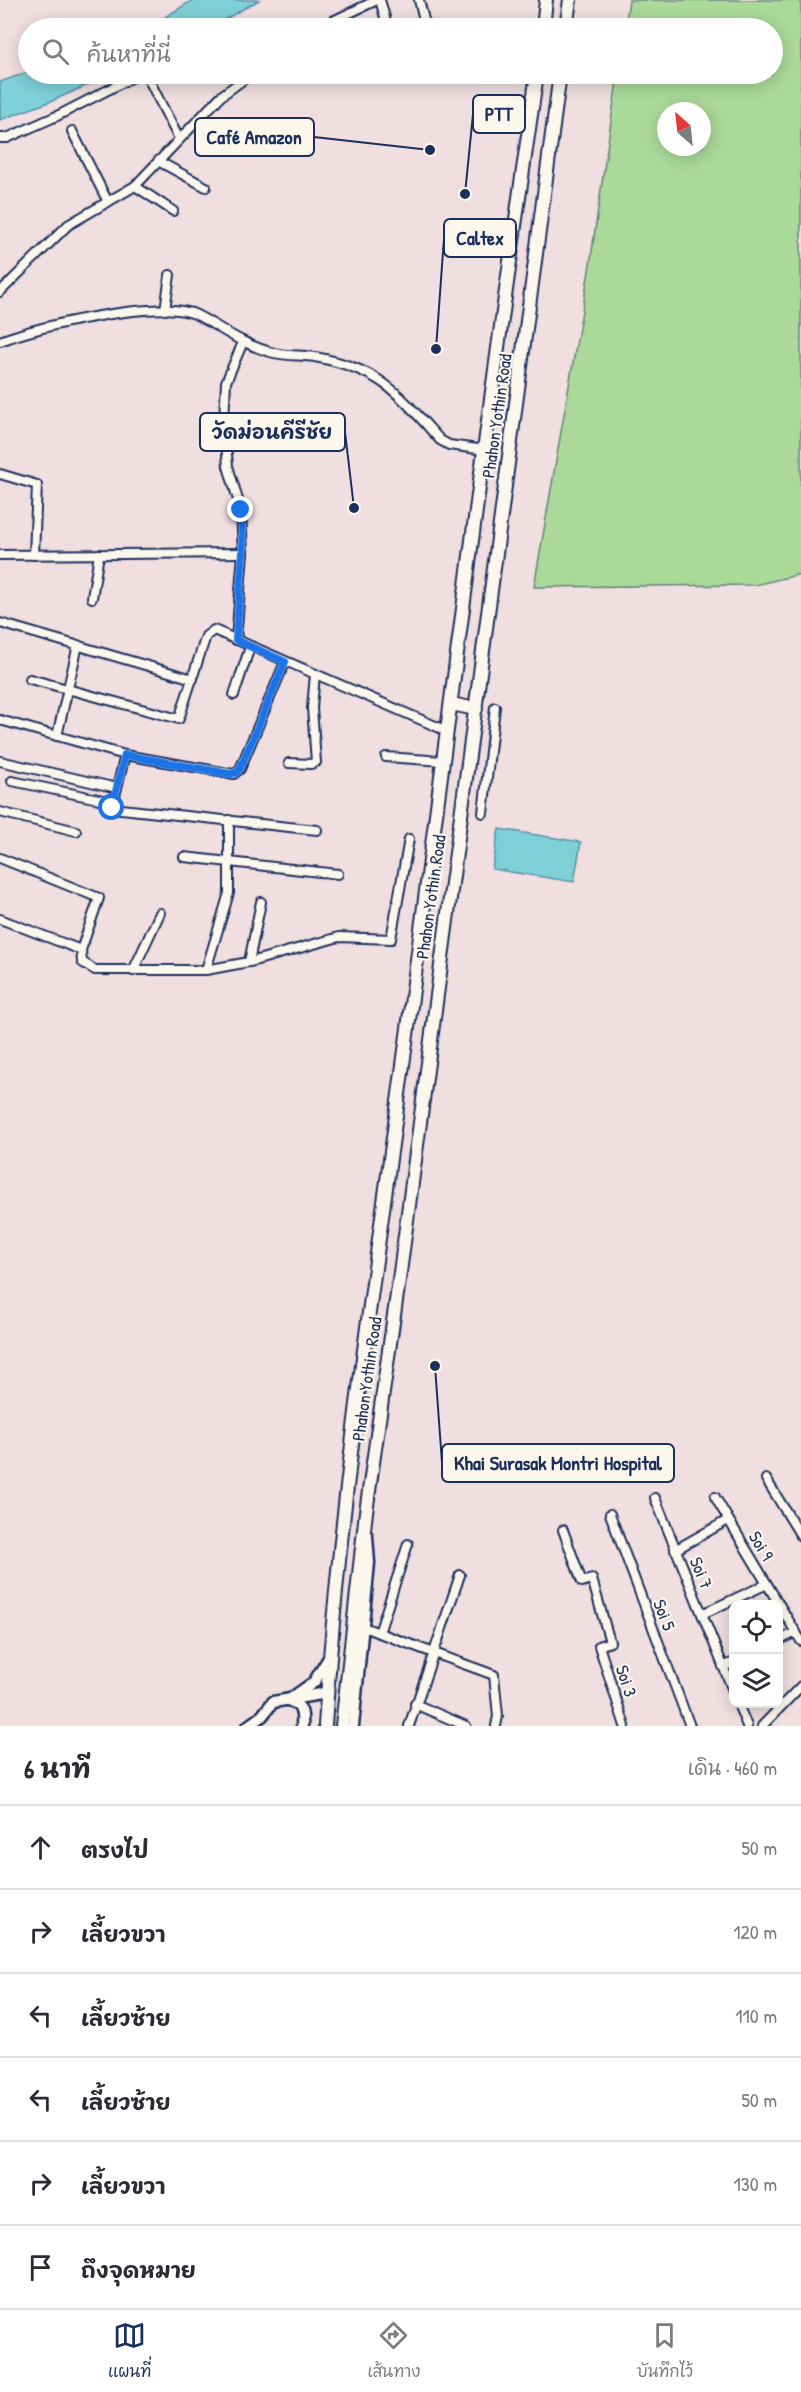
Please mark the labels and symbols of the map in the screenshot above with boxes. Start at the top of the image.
callout: PTT [473,95,525,133]
text: PTT [485,100,514,127]
north arrow [657,102,711,156]
callout: Café Amazon [195,118,314,156]
text: Café Amazon [206,123,302,150]
callout: Caltex [444,219,516,257]
text: Caltex [456,224,504,251]
street label: Phahon Yothin Road [475,352,518,480]
callout: วัดม่อนคีรีชัย [200,413,345,451]
text: วัดม่อนคีรีชัย [212,418,332,445]
route end [227,496,253,522]
route start [98,794,124,820]
street label: Phahon Yothin Road [409,833,452,961]
street label: Phahon Yothin Road [345,1315,388,1443]
callout: Khai Surasak Montri Hospital [442,1444,674,1482]
text: Khai Surasak Montri Hospital [454,1449,663,1477]
street label: Soi 9 [743,1526,780,1566]
street label: Soi 7 [684,1553,719,1593]
street label: Soi 5 [647,1596,682,1634]
street label: Soi 3 [610,1662,643,1700]

